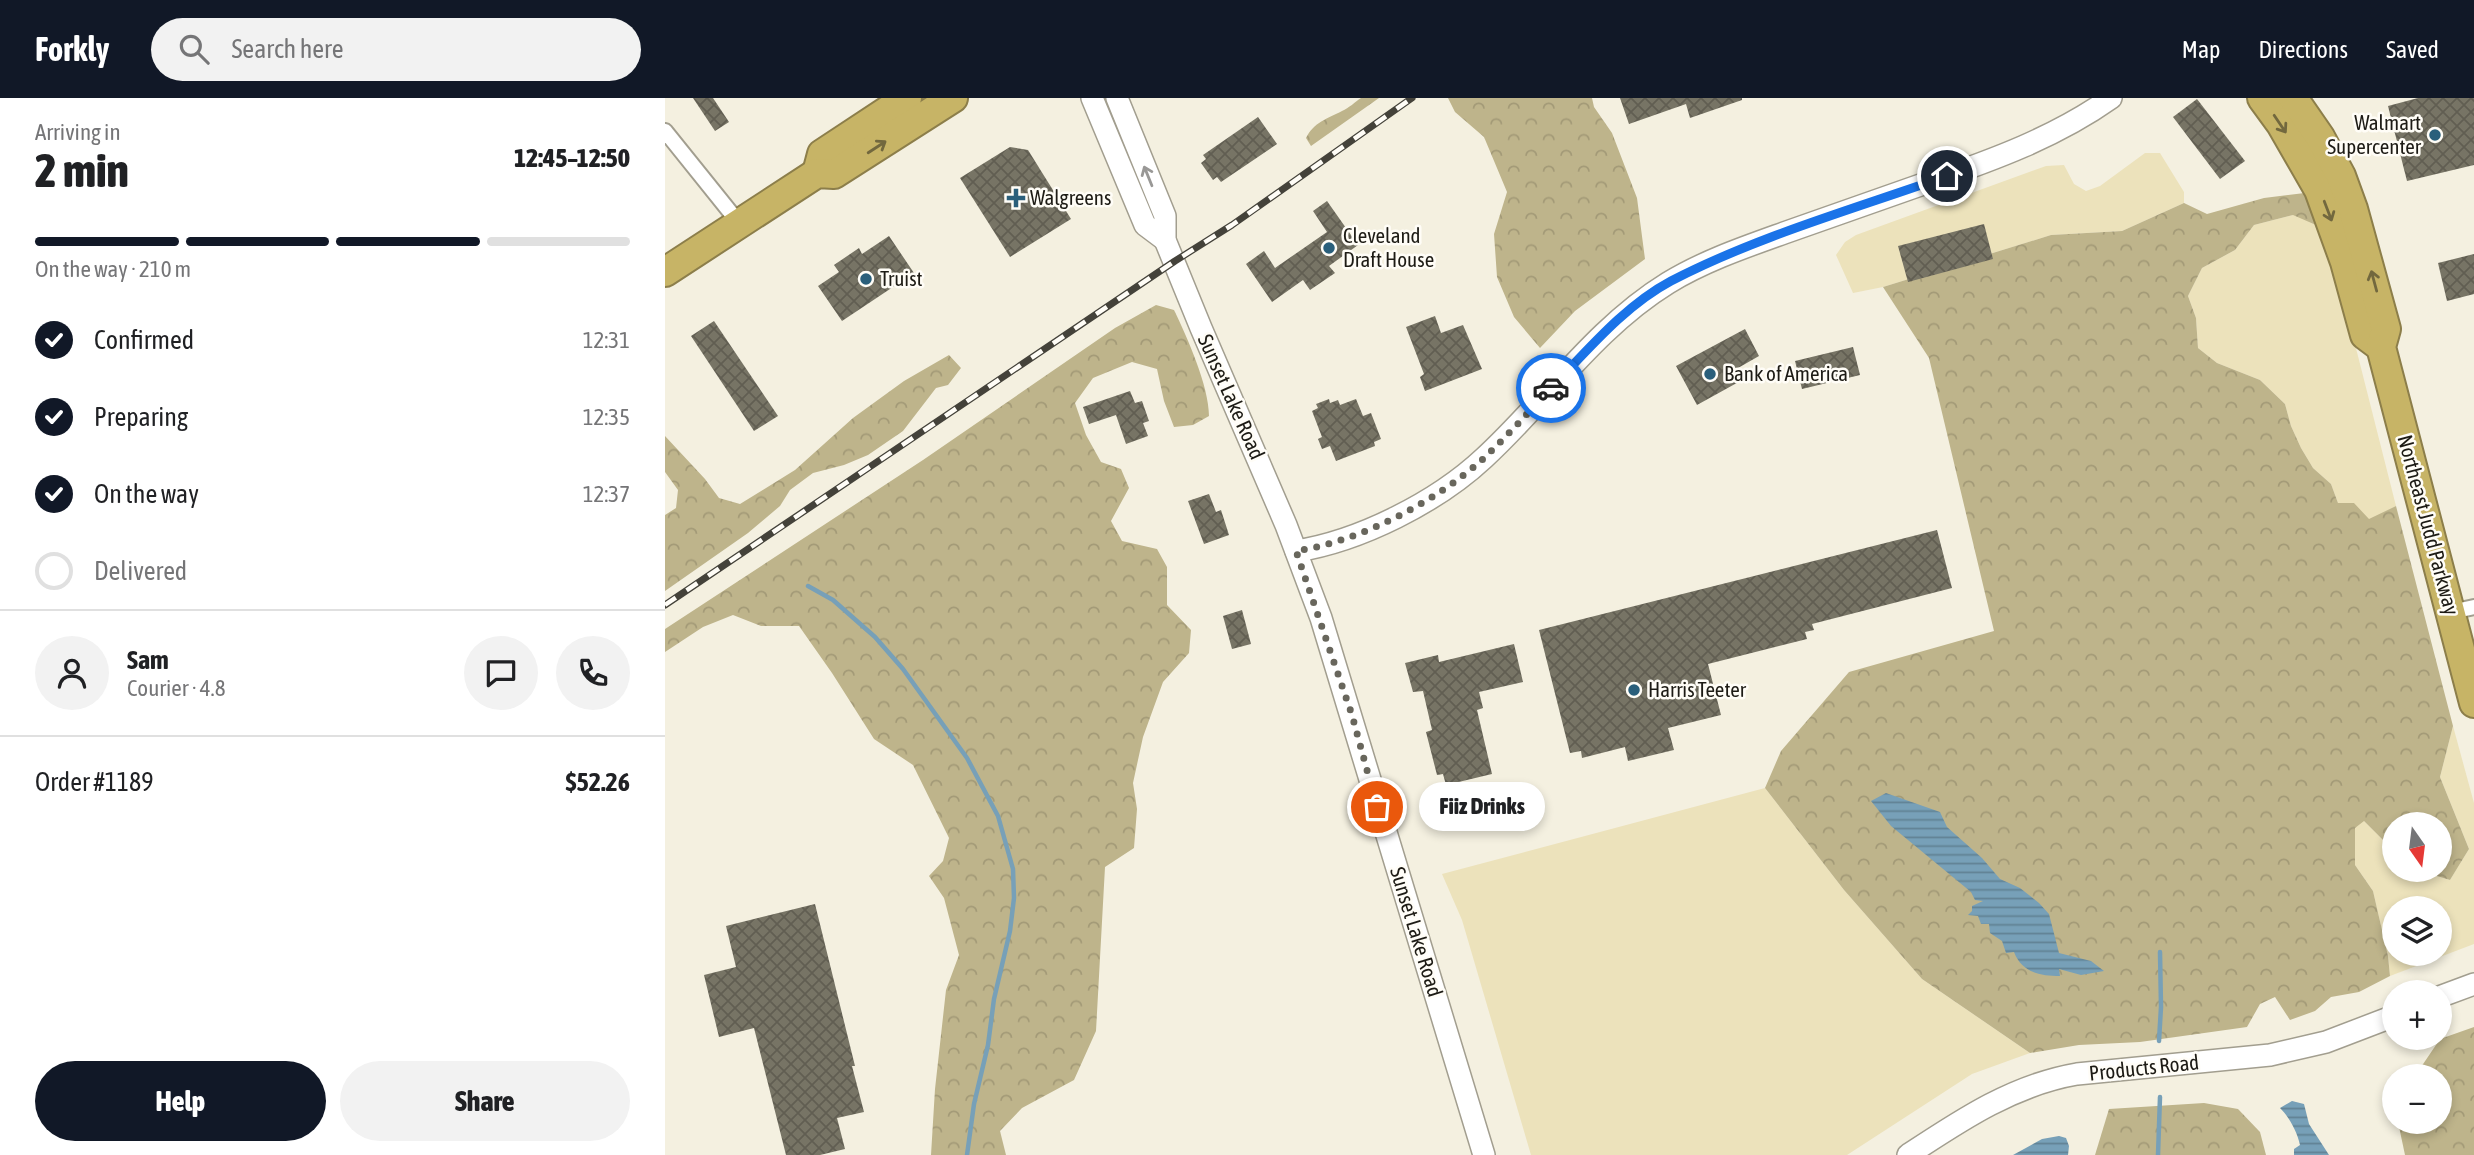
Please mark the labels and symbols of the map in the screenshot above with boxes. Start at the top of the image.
place label: Walmart Supercenter [2327,110,2422,158]
one-way arrow [2273,113,2287,133]
marker: Walmart Supercenter [2427,127,2443,143]
one-way arrow [867,139,886,154]
pin [1917,146,1977,206]
one-way arrow [1141,165,1154,187]
place label: Walgreens [1030,185,1111,209]
marker: Walgreens [1008,190,1024,206]
one-way arrow [2322,200,2335,222]
place label: Cleveland Draft House [1343,223,1434,271]
marker: Cleveland Draft House [1321,240,1337,256]
place label: Truist [880,266,923,290]
marker: Truist [858,271,874,287]
one-way arrow [2366,271,2379,293]
street label: Sunset Lake Road [1194,330,1270,463]
courier [1516,353,1586,423]
place label: Bank of America [1724,361,1848,385]
marker: Bank of America [1702,366,1718,382]
street label: Northeast Judd Parkway [2393,432,2465,618]
place label: Harris Teeter [1648,677,1747,701]
marker: Harris Teeter [1626,682,1642,698]
pin [1347,777,1407,837]
callout: Fiiz Drinks [1419,782,1545,832]
north arrow [2382,812,2452,882]
street label: Sunset Lake Road [1386,864,1448,999]
street label: Products Road [2088,1049,2200,1085]

